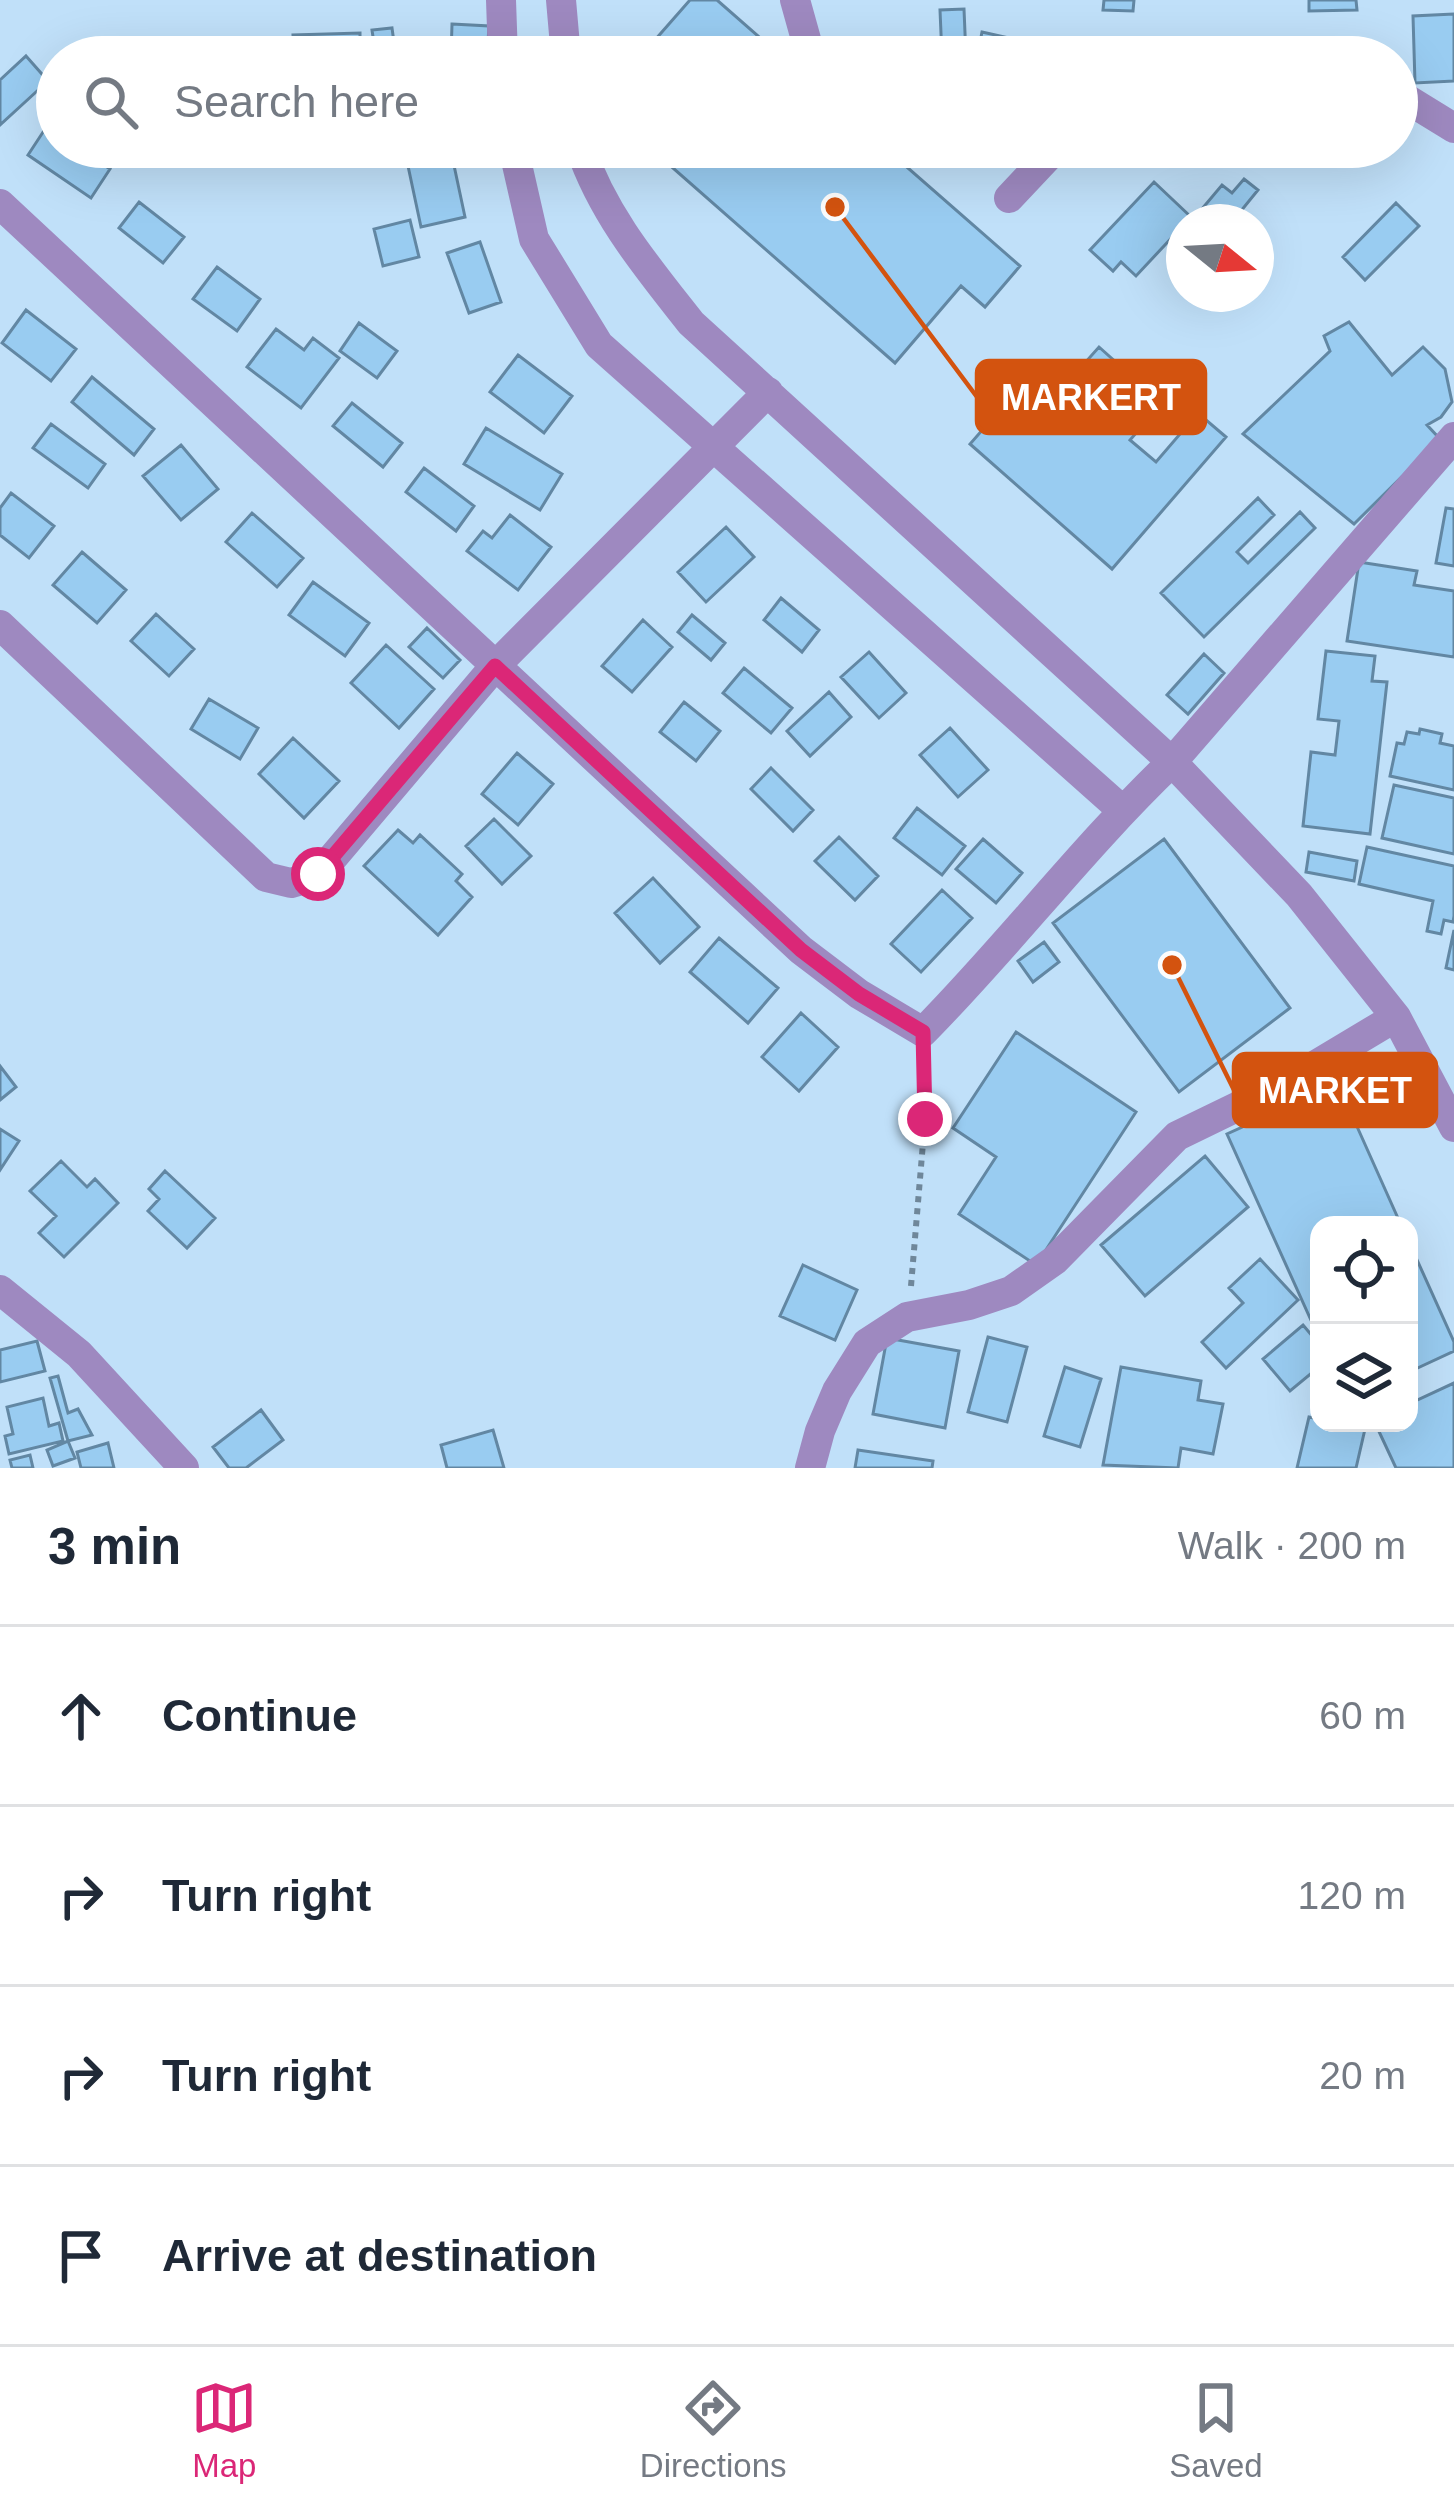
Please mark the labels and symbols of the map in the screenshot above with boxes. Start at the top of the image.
north arrow [1166,204,1274,312]
callout: MARKERT [977,361,1205,433]
text: MARKERT [1001,377,1181,418]
route start [291,847,345,901]
callout: MARKET [1234,1054,1436,1126]
text: MARKET [1258,1070,1412,1111]
route end [898,1092,952,1146]

